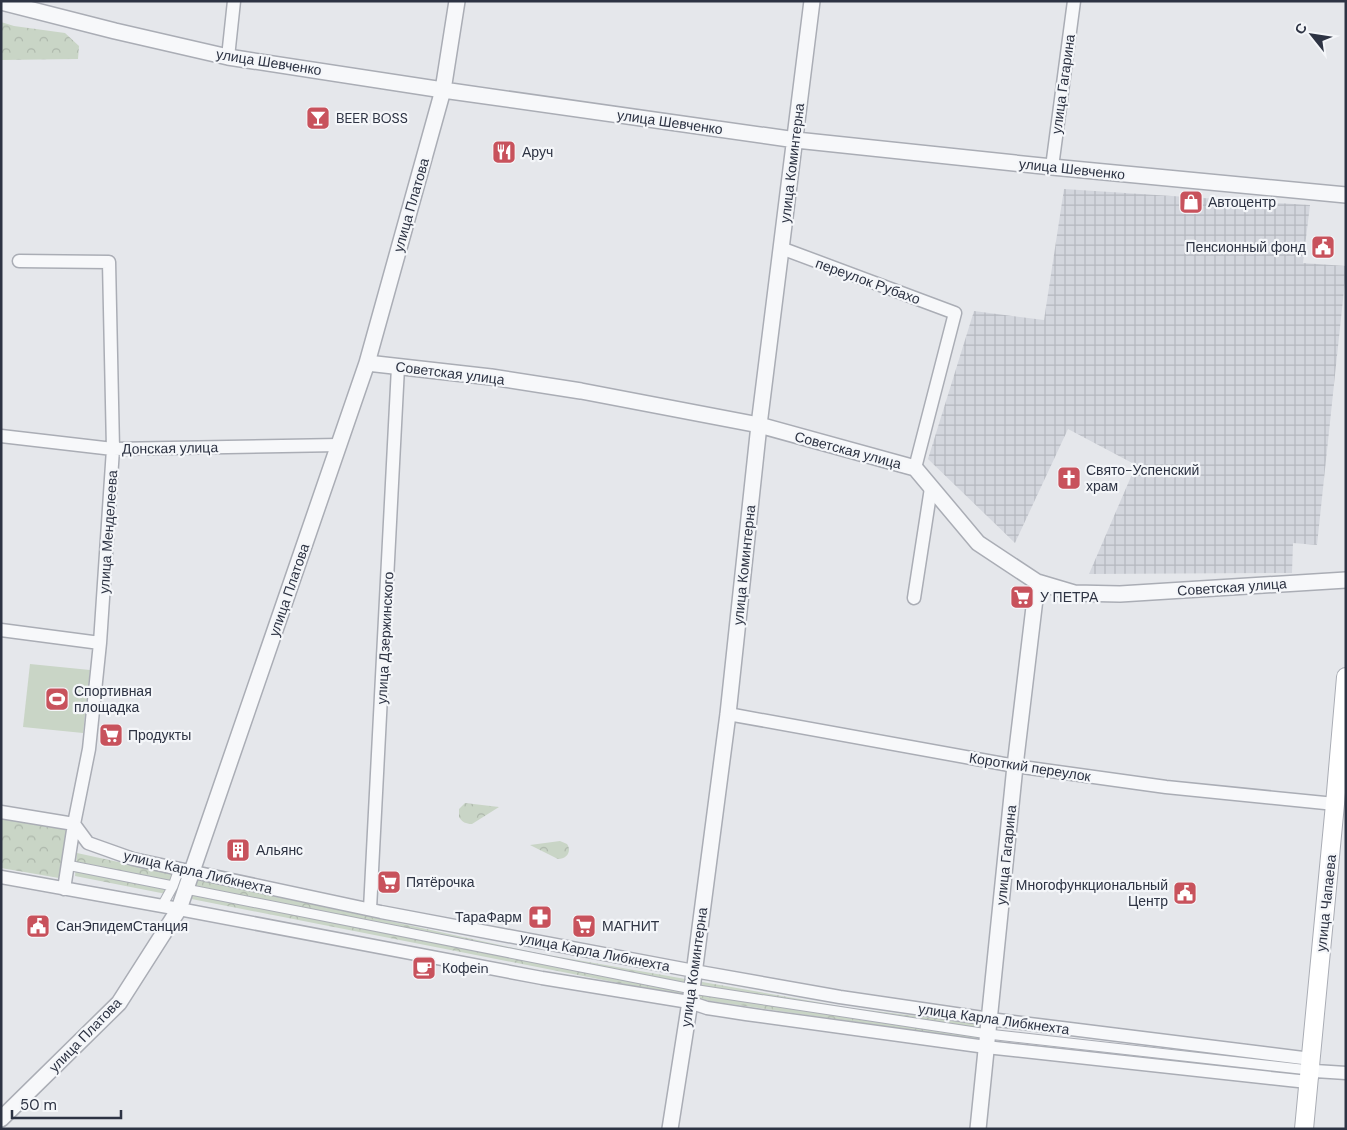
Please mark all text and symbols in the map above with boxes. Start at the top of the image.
north arrow [1287,10,1337,60]
text: С [1290,20,1311,37]
street label: улица Гагарина [1047,33,1079,135]
street label: улица Шевченко [215,45,323,79]
street label: улица Коминтерна [776,102,808,224]
bar icon: BEER BOSS [305,105,331,131]
street label: улица Шевченко [616,106,724,138]
place label: BEER BOSS [336,109,408,127]
restaurant icon: Аруч [491,139,517,165]
place label: Аруч [522,143,553,161]
street label: улица Шевченко [1018,154,1126,184]
street label: улица Платова [389,156,433,254]
shop icon: Автоцентр [1178,189,1204,215]
place label: Автоцентр [1208,193,1276,211]
public building icon: Пенсионный фонд [1310,234,1336,260]
place label: Пенсионный фонд [1186,238,1306,256]
street label: переулок Рубахо [813,254,923,308]
street label: Советская улица [394,357,506,389]
street label: Советская улица [793,427,904,473]
street label: Донская улица [122,438,218,458]
place label: Свято-Успенский храм [1086,461,1199,495]
church icon: Свято-Успенский храм [1056,465,1082,491]
street label: улица Менделеева [95,469,121,594]
street label: улица Коминтерна [729,504,759,626]
street label: улица Платова [265,541,313,639]
street label: улица Дзержинского [373,571,397,705]
street label: Советская улица [1177,574,1288,600]
supermarket icon: У ПЕТРА [1009,584,1035,610]
place label: У ПЕТРА [1040,588,1099,606]
place label: Спортивная площадка [74,682,152,716]
sports icon: Спортивная площадка [44,686,70,712]
supermarket icon: Продукты [98,722,124,748]
place label: Продукты [128,726,191,744]
street label: Короткий переулок [968,749,1093,786]
street label: улица Гагарина [992,804,1020,906]
building icon: Альянс [225,837,251,863]
place label: Альянс [256,841,303,859]
street label: улица Карла Либкнехта [122,846,274,898]
street label: улица Чапаева [1312,853,1340,952]
supermarket icon: Пятёрочка [376,869,402,895]
place label: Пятёрочка [406,873,475,891]
place label: Многофункциональный Центр [1016,876,1168,910]
public building icon: Многофункциональный Центр [1172,880,1198,906]
pharmacy icon: ТараФарм [527,904,553,930]
street label: улица Коминтерна [677,906,711,1028]
place label: ТараФарм [455,908,522,926]
public building icon: СанЭпидемСтанция [25,913,51,939]
supermarket icon: МАГНИТ [571,913,597,939]
place label: СанЭпидемСтанция [56,917,188,935]
place label: МАГНИТ [602,917,660,935]
street label: улица Карла Либкнехта [518,929,672,975]
cafe icon: Кофеin [411,955,437,981]
place label: Кофеin [442,959,489,977]
street label: улица Платова [45,994,125,1076]
street label: улица Карла Либкнехта [917,999,1071,1039]
scale bar [12,1088,121,1120]
text: 50 m [20,1095,57,1115]

